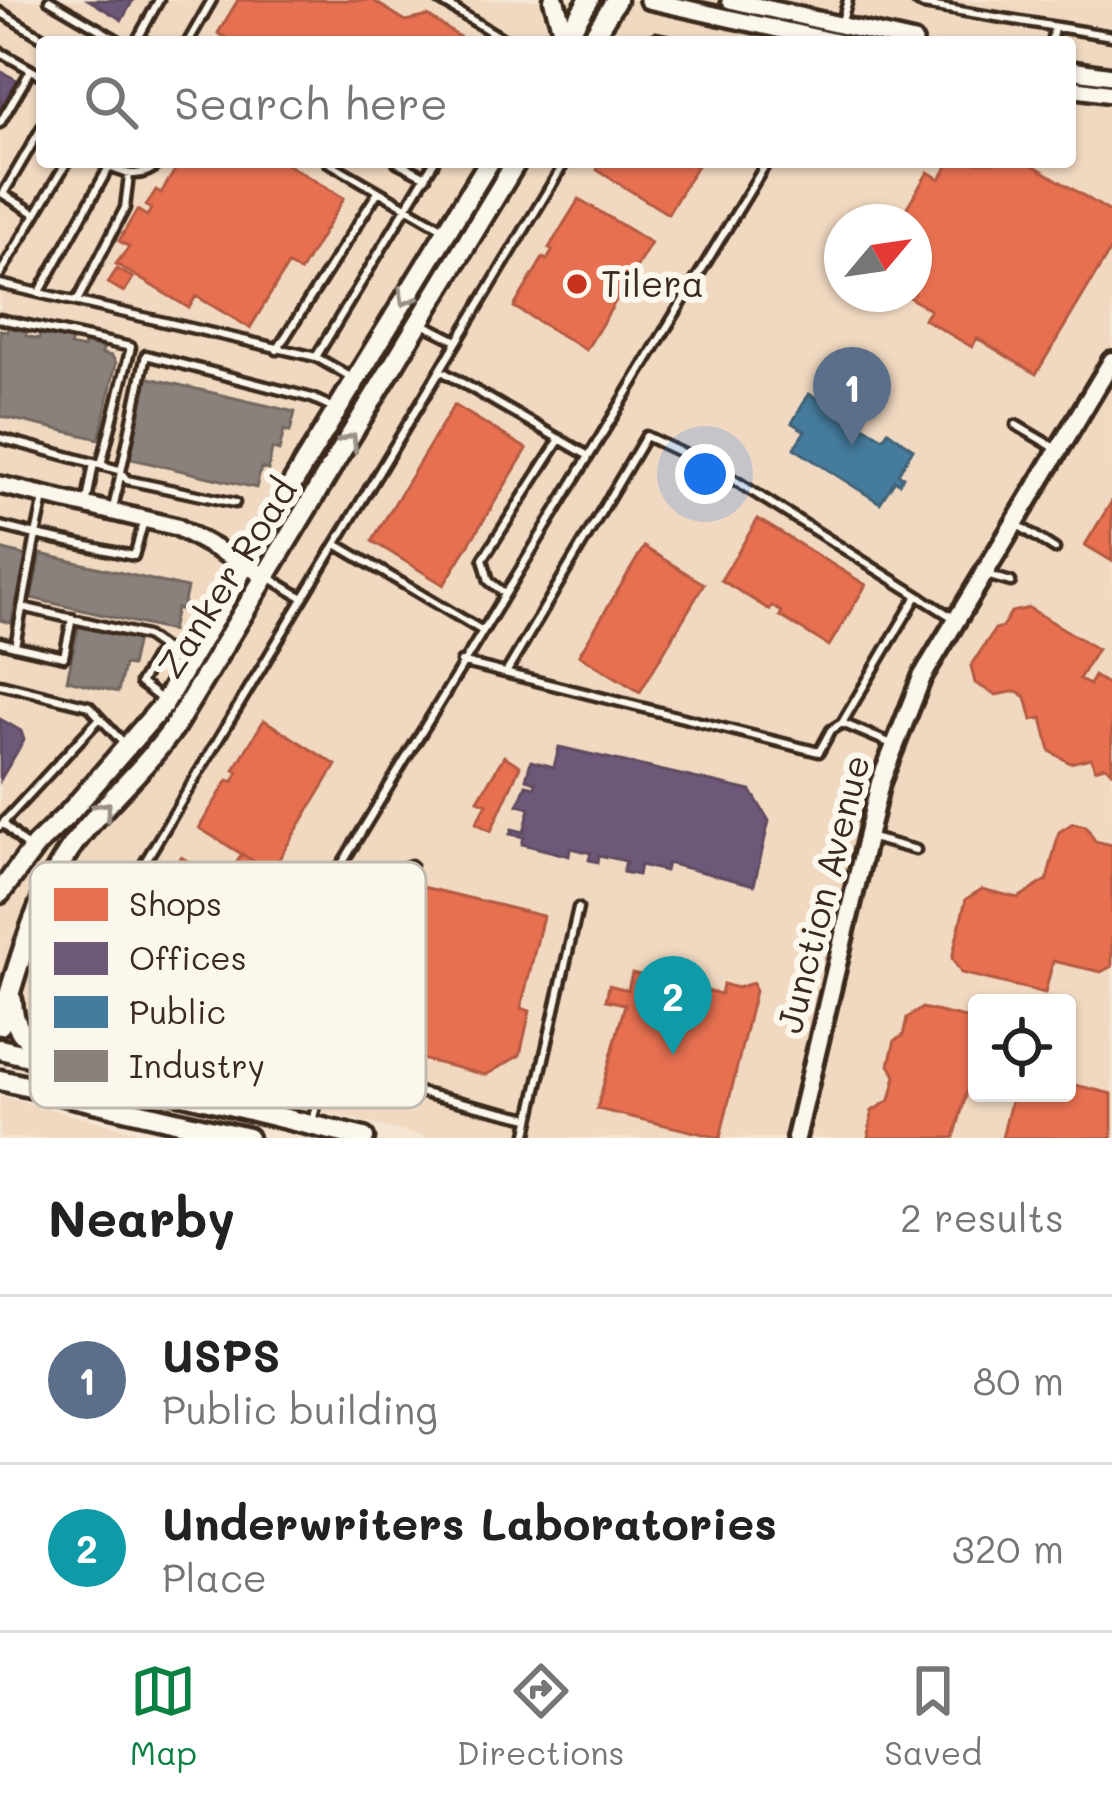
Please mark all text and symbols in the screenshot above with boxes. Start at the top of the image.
search box [36,36,1076,168]
icon: search [78,69,144,135]
text: Search here [174,73,448,131]
north arrow [824,204,932,312]
place label: Tilera [601,259,704,306]
marker: Tilera [564,271,590,297]
one-way arrow [398,284,420,306]
pin: 1 [813,347,891,446]
one-way arrow [336,432,358,454]
your location [675,444,735,504]
street label: Zanker Road [146,468,306,686]
street label: Junction Avenue [764,750,879,1037]
one-way arrow [90,801,112,823]
legend [30,862,426,1108]
text: Shops [129,881,222,924]
text: Offices [129,935,247,978]
pin: 2 [634,956,712,1055]
text: Public [129,989,226,1032]
map controls [968,994,1076,1102]
button: locate [968,994,1076,1102]
text: Industry [129,1043,265,1087]
text: Nearby [48,1183,235,1250]
text: 2 results [900,1191,1064,1242]
text: USPS [162,1325,281,1383]
text: 1 [78,1354,96,1405]
text: 80 m [973,1354,1064,1405]
text: Public building [162,1383,438,1434]
text: Underwriters Laboratories [162,1493,777,1551]
text: 2 [76,1522,98,1573]
text: 320 m [952,1522,1064,1573]
text: Place [162,1551,267,1602]
tab: Map [130,1658,197,1773]
tab: Directions [457,1658,624,1773]
tab: Saved [884,1658,982,1773]

